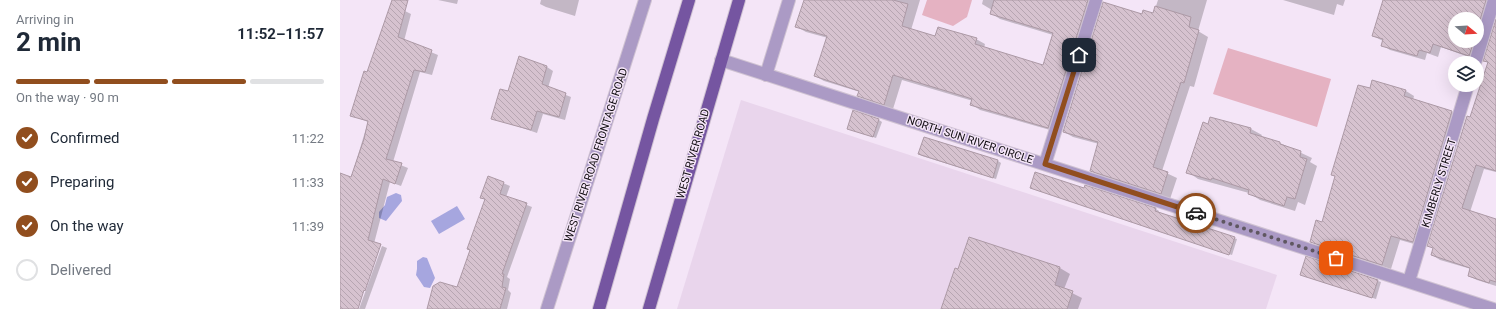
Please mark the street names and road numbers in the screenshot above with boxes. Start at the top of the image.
street label: WEST RIVER ROAD FRONTAGE ROAD [562,66,630,244]
street label: WEST RIVER ROAD [674,108,712,200]
street label: NORTH SUN RIVER CIRCLE [905,113,1035,167]
street label: KIMBERLY STREET [1419,136,1459,229]

